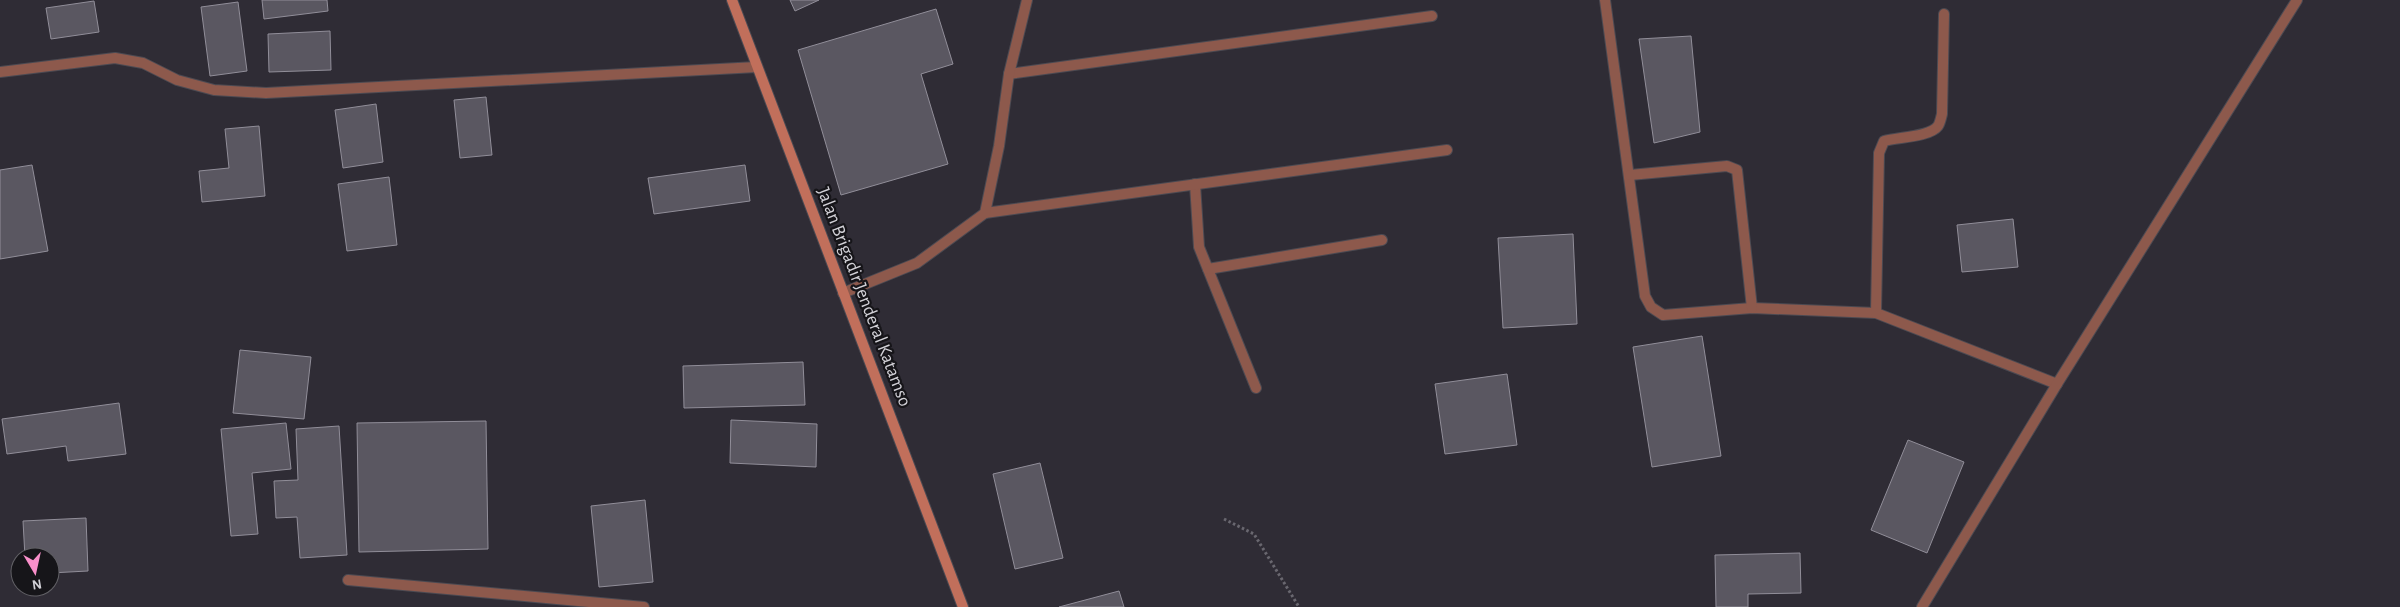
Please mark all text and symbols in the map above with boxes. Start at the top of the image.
street label: Jalan Brigadir Jenderal Katamso [813,185,915,409]
north arrow [10,547,60,597]
text: N [31,576,43,592]

